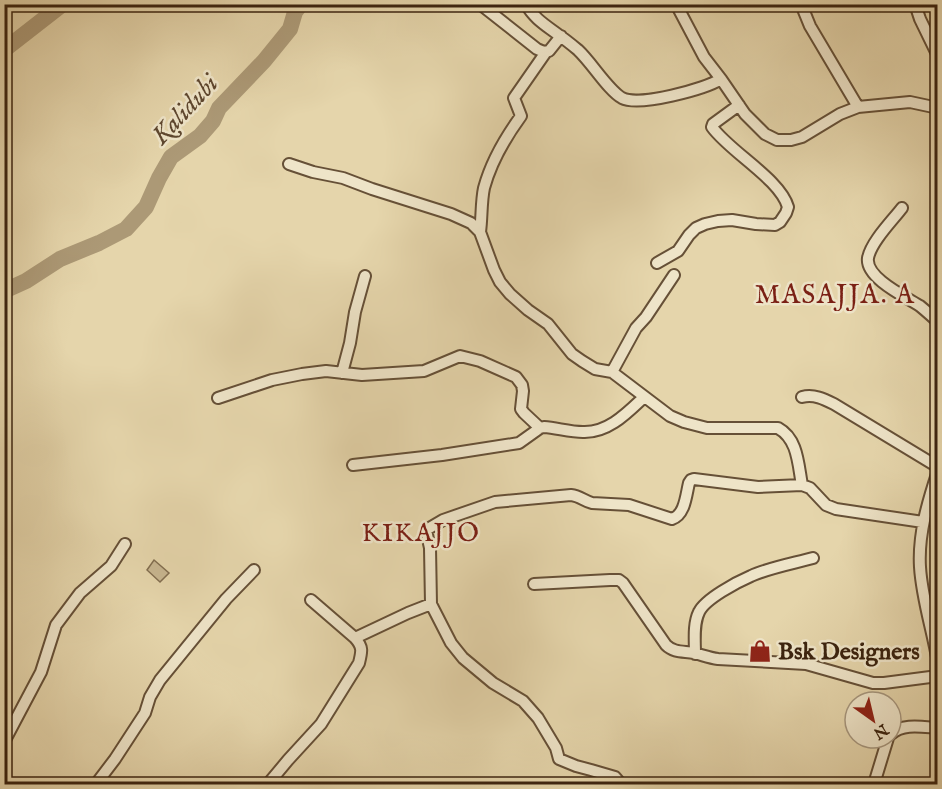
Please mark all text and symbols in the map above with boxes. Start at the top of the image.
water label: Kalidubi [144,67,227,153]
district label: MASAJJA. A [755,279,915,313]
district label: KIKAJJO [362,517,480,550]
place label: Bsk Designers [778,637,920,668]
shop icon: Bsk Designers [747,638,773,664]
north arrow [843,690,903,750]
text: N [869,718,892,743]

